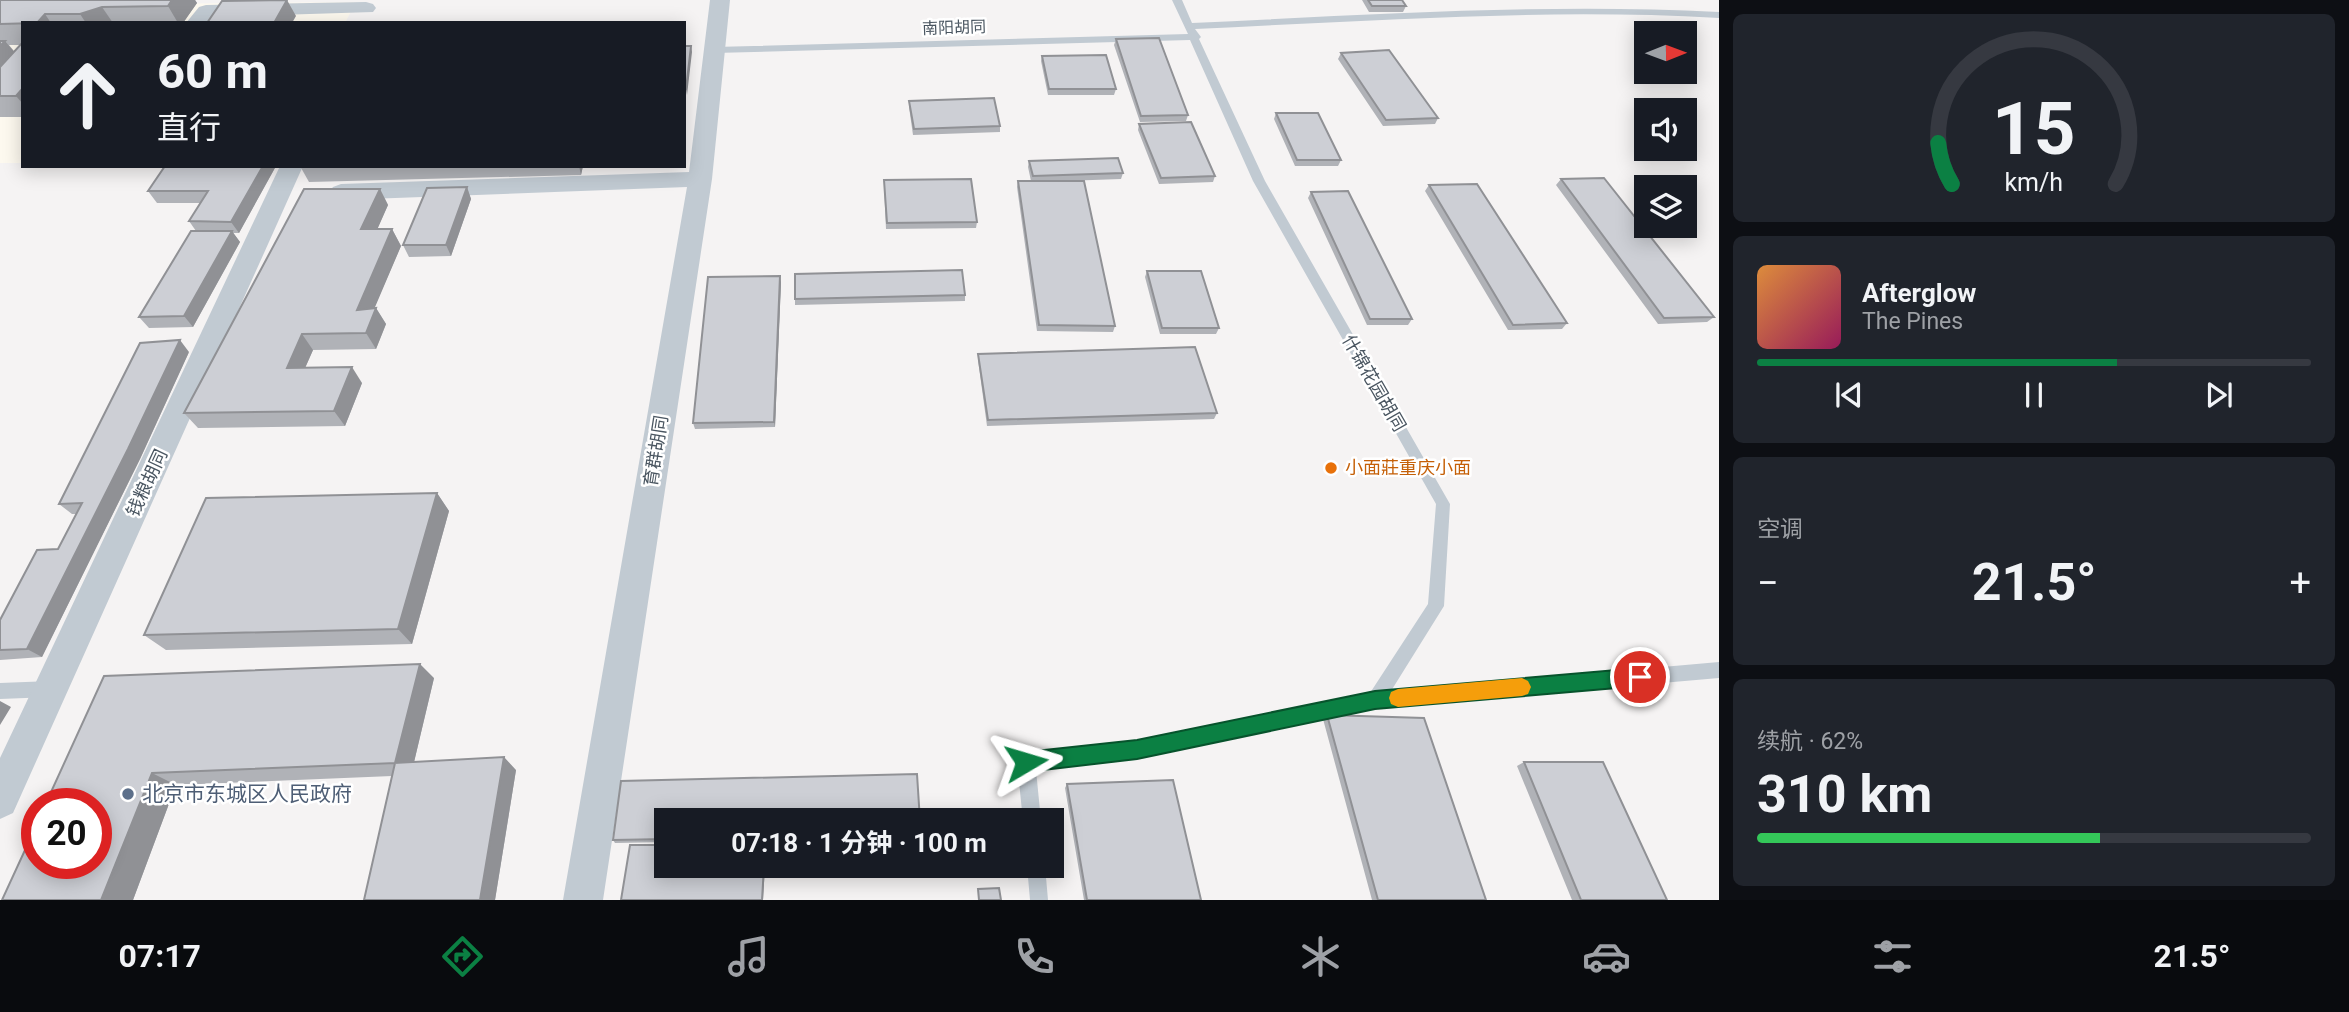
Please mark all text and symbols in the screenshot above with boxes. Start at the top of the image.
street label: 南阳胡同 [922,17,986,38]
north arrow [1634,21,1698,84]
map controls [1634,21,1697,238]
text: 60 m [157,43,268,100]
icon: ahead [42,49,133,140]
text: 15 [1992,86,2076,172]
button: sound [1634,98,1697,161]
text: 直行 [157,109,221,147]
text: km/h [2005,168,2063,197]
button: layers [1634,175,1697,238]
text: Afterglow [1862,278,1976,308]
text: The Pines [1862,308,1963,335]
street label: 什锦花园胡同 [1338,331,1411,435]
icon: previous [1830,376,1868,414]
icon: pause [2015,376,2053,414]
icon: next [2200,376,2238,414]
street label: 育群胡同 [640,414,672,488]
street label: 钱粮胡同 [122,446,171,520]
place label: 小面莊重庆小面 [1345,457,1471,478]
marker: 小面莊重庆小面 [1323,460,1339,476]
text: 空调 [1757,516,1803,543]
text: 21.5° [1972,552,2097,613]
text: − [1757,561,1779,605]
text: + [2289,561,2311,605]
pin [1610,647,1670,707]
icon: arrive [1621,658,1659,696]
position arrow [989,725,1063,799]
text: 续航 · 62% [1757,728,1863,755]
text: 310 km [1757,764,1932,825]
place label: 北京市东城区人民政府 [142,782,352,806]
marker: 北京市东城区人民政府 [120,786,136,802]
speed limit sign: 20 [21,788,112,879]
text: 07:18 · 1 分钟 · 100 m [731,828,987,858]
icon: directions [438,932,487,981]
icon: music [724,932,773,981]
icon: phone [1010,932,1059,981]
icon: climate [1296,932,1345,981]
icon: car [1582,932,1631,981]
icon: filters [1868,932,1917,981]
text: 07:17 [118,937,201,975]
text: 21.5° [2154,937,2230,975]

